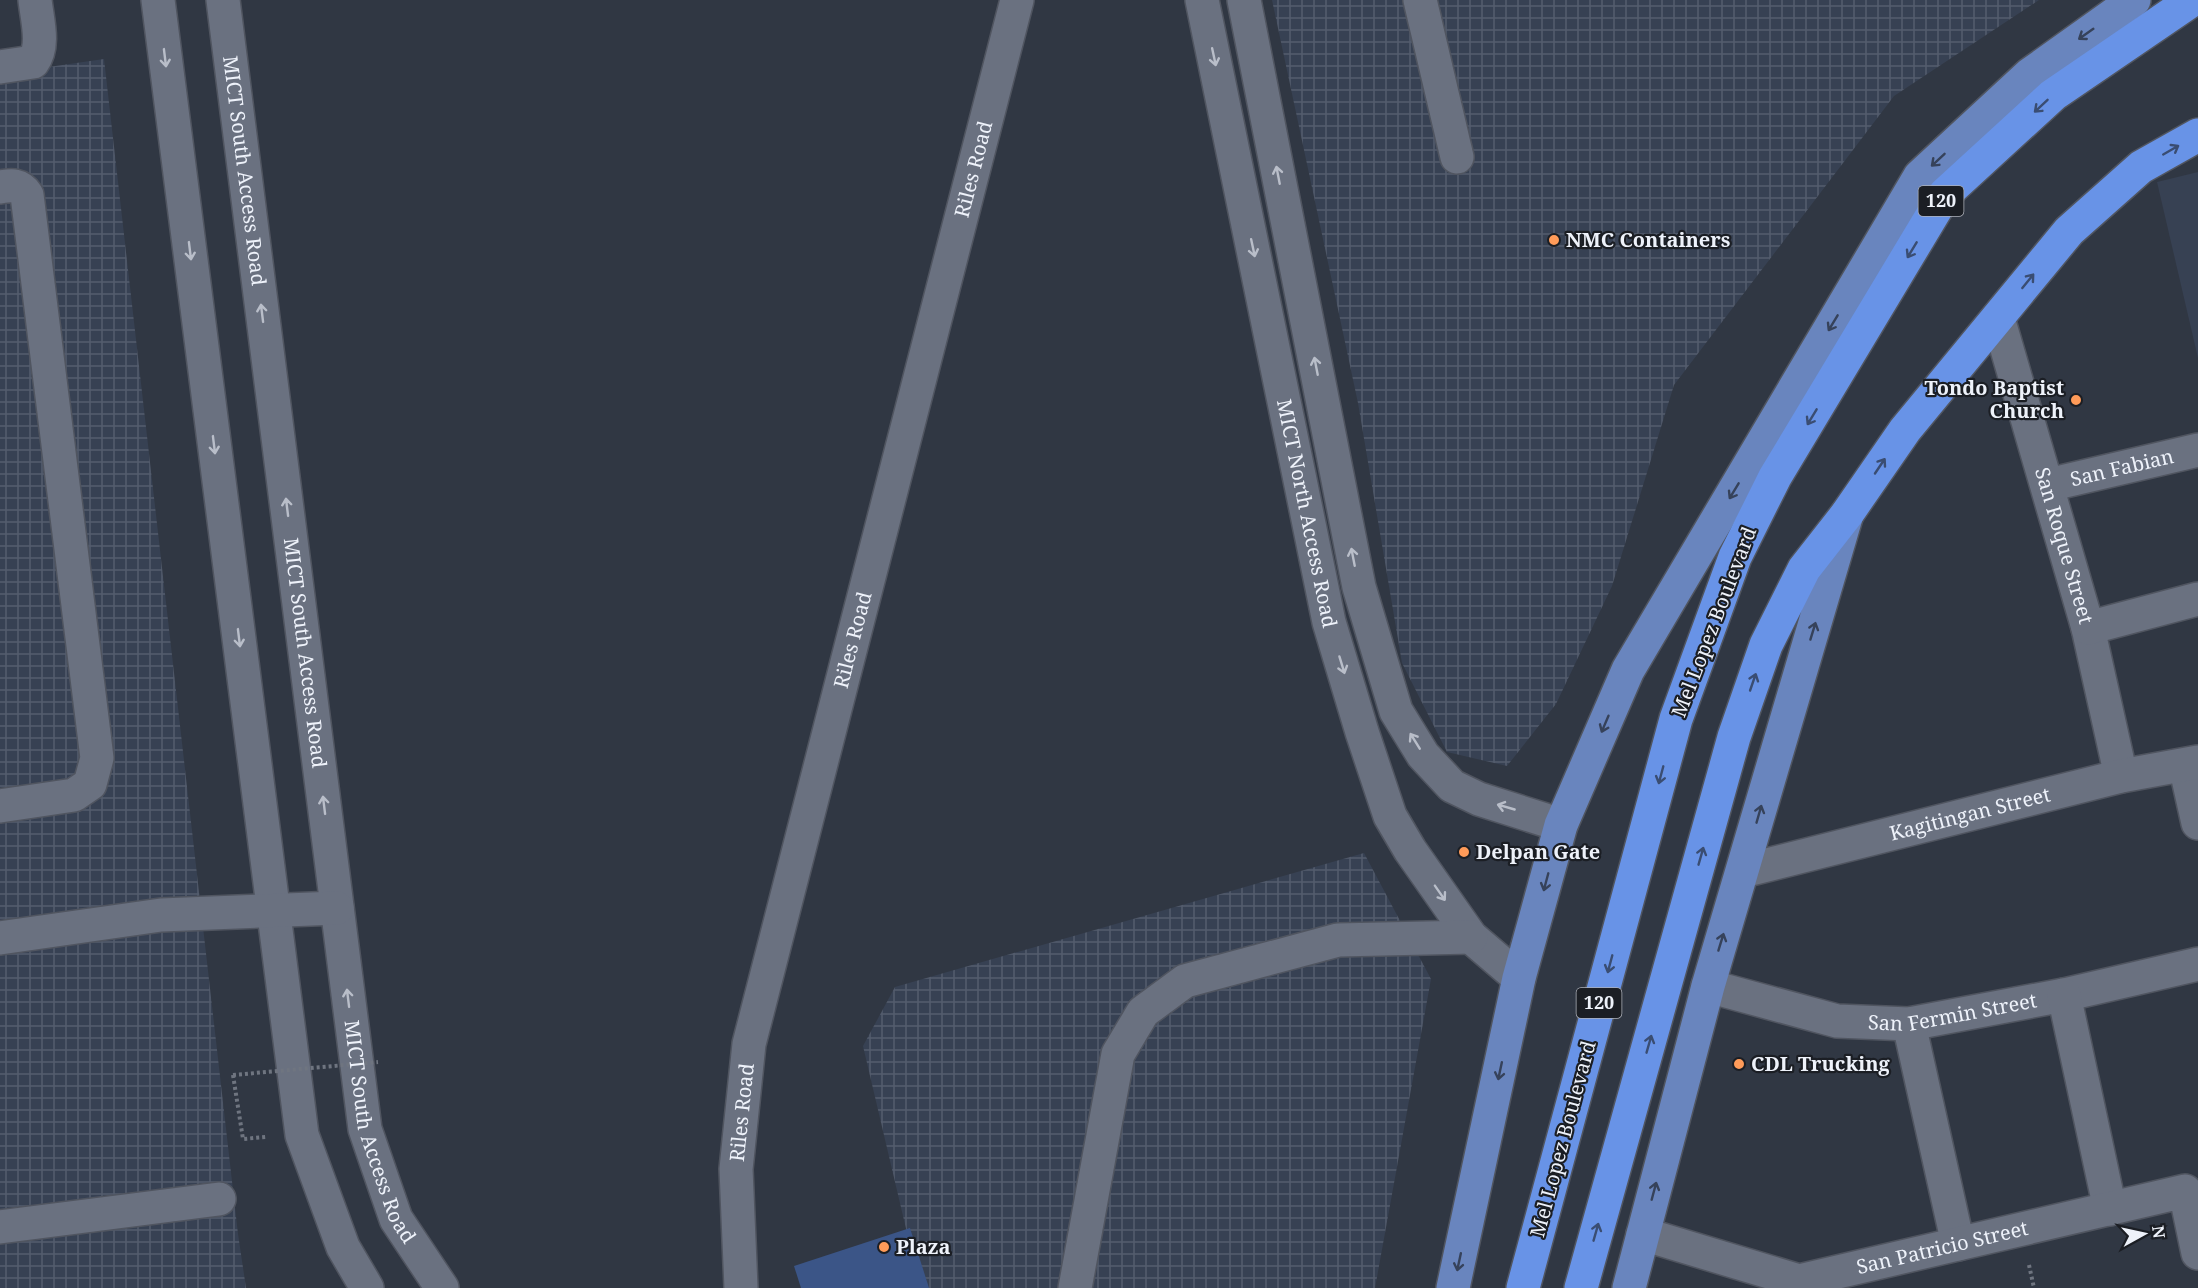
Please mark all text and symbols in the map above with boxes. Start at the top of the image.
one-way arrow [2079,28,2095,40]
one-way arrow [1209,47,1220,67]
one-way arrow [160,48,171,67]
street label: MICT South Access Road [217,54,273,287]
one-way arrow [2034,98,2049,112]
street label: Riles Road [948,118,998,220]
one-way arrow [2162,144,2179,156]
one-way arrow [1930,153,1945,167]
one-way arrow [1272,165,1283,185]
road number: 120 [1918,186,1964,216]
place label: NMC Containers [1566,226,1730,253]
marker: NMC Containers [1547,233,1561,247]
one-way arrow [1248,238,1259,258]
one-way arrow [184,241,195,261]
one-way arrow [1906,241,1918,258]
one-way arrow [2022,273,2035,289]
one-way arrow [257,304,268,324]
one-way arrow [1827,314,1839,331]
one-way arrow [1310,357,1321,376]
place label: Tondo Baptist Church [1924,374,2064,424]
marker: Tondo Baptist Church [2069,393,2083,407]
street label: MICT North Access Road [1271,397,1344,630]
one-way arrow [1805,408,1817,425]
one-way arrow [209,434,220,454]
street label: San Fabian [2068,442,2176,492]
one-way arrow [1874,458,1886,475]
street label: San Roque Street [2029,464,2100,627]
one-way arrow [1728,482,1740,499]
one-way arrow [281,498,292,517]
street label: Mel Lopez Boulevard [1665,523,1762,721]
street label: MICT South Access Road [278,536,333,769]
one-way arrow [1347,548,1358,568]
street label: Riles Road [827,589,878,691]
one-way arrow [1808,622,1819,641]
one-way arrow [233,628,244,648]
one-way arrow [1337,655,1348,674]
one-way arrow [1748,673,1759,692]
one-way arrow [1599,714,1610,733]
one-way arrow [1408,733,1420,750]
one-way arrow [1655,765,1666,784]
street label: Kagitingan Street [1887,780,2053,847]
one-way arrow [318,795,329,815]
one-way arrow [1497,801,1516,812]
one-way arrow [1754,805,1765,824]
place label: Delpan Gate [1476,838,1600,865]
marker: Delpan Gate [1457,845,1471,859]
one-way arrow [1696,847,1707,866]
one-way arrow [1540,872,1551,891]
one-way arrow [1434,885,1446,901]
one-way arrow [1716,933,1727,952]
one-way arrow [1604,954,1615,973]
street label: San Fermin Street [1867,986,2039,1037]
road number: 120 [1576,988,1622,1018]
one-way arrow [342,989,353,1009]
street label: MICT South Access Road [338,1018,422,1248]
one-way arrow [1644,1035,1655,1054]
street label: Mel Lopez Boulevard [1523,1038,1602,1240]
place label: CDL Trucking [1751,1050,1891,1077]
marker: CDL Trucking [1732,1057,1746,1071]
one-way arrow [1493,1061,1505,1080]
street label: Riles Road [723,1062,760,1163]
one-way arrow [1649,1181,1660,1200]
north arrow [2114,1204,2174,1264]
street label: San Patricio Street [1854,1214,2031,1280]
one-way arrow [1591,1223,1603,1242]
text: N [2147,1224,2171,1240]
place label: Plaza [896,1233,950,1260]
marker: Plaza [877,1240,891,1254]
one-way arrow [1452,1252,1464,1271]

